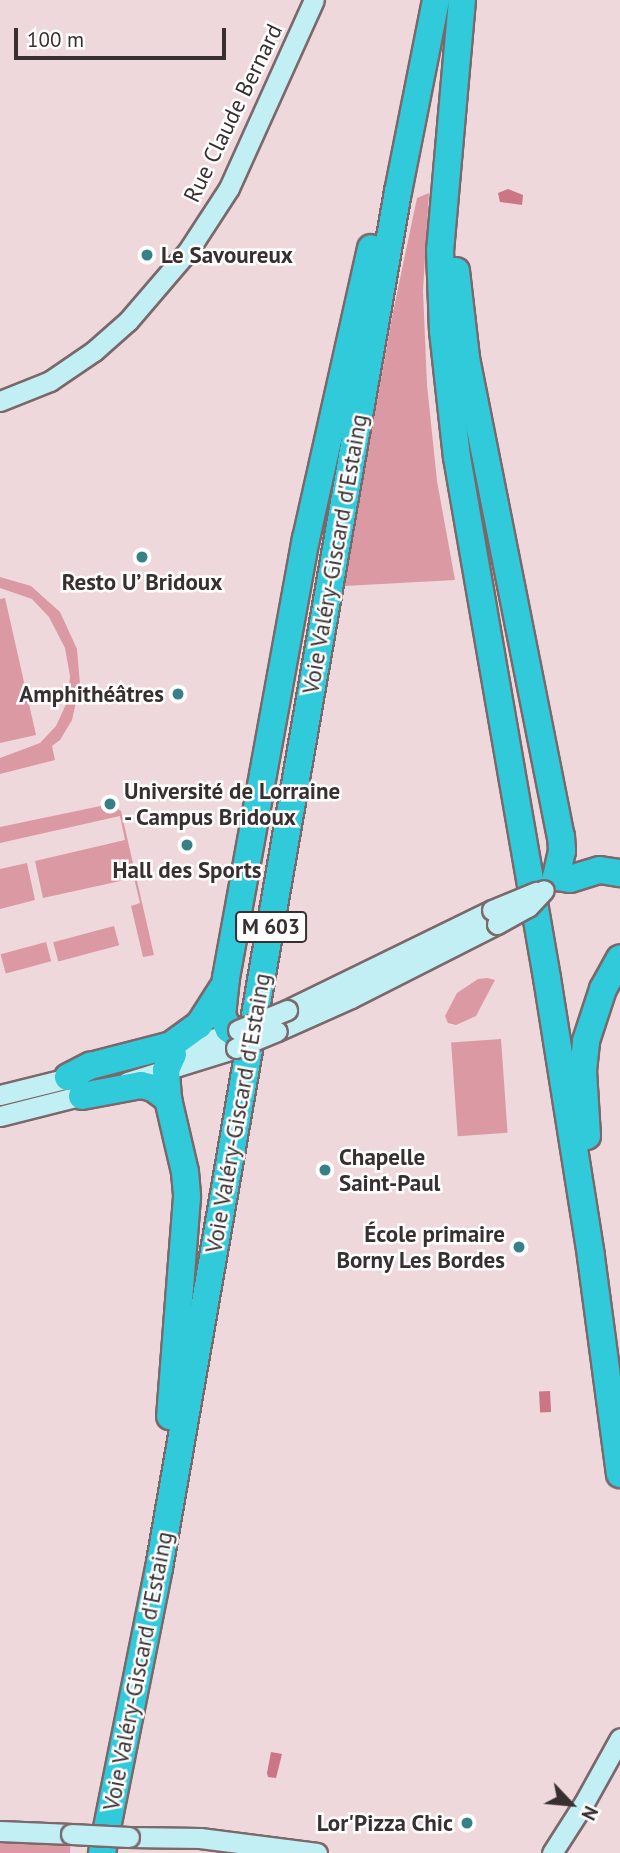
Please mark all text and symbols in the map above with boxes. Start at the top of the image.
scale bar [18,14,229,58]
street label: Rue Claude Bernard [178,19,288,207]
text: 100 m [27,26,84,53]
place label: Le Savoureux [161,241,293,269]
marker: Le Savoureux [139,247,155,263]
street label: Voie Valéry-Giscard d'Estaing [297,412,373,696]
marker: Resto U’ Bridoux [134,549,150,565]
place label: Resto U’ Bridoux [61,568,223,596]
place label: Amphithéâtres [19,680,164,708]
marker: Amphithéâtres [170,686,186,702]
place label: Université de Lorraine - Campus Bridoux [124,777,340,831]
marker: Université de Lorraine - Campus Bridoux [102,796,118,812]
marker: Hall des Sports [179,837,195,853]
place label: Hall des Sports [113,856,261,884]
road number: M 603 [234,909,308,944]
street label: Voie Valéry-Giscard d'Estaing [200,971,276,1255]
place label: Chapelle Saint-Paul [339,1143,440,1197]
marker: Chapelle Saint-Paul [317,1162,333,1178]
place label: École primaire Borny Les Bordes [336,1220,505,1274]
marker: École primaire Borny Les Bordes [511,1239,527,1255]
street label: Voie Valéry-Giscard d'Estaing [97,1529,179,1813]
north arrow [536,1769,606,1839]
text: N [576,1802,603,1824]
place label: Lor'Pizza Chic [317,1809,453,1837]
marker: Lor'Pizza Chic [459,1815,475,1831]

